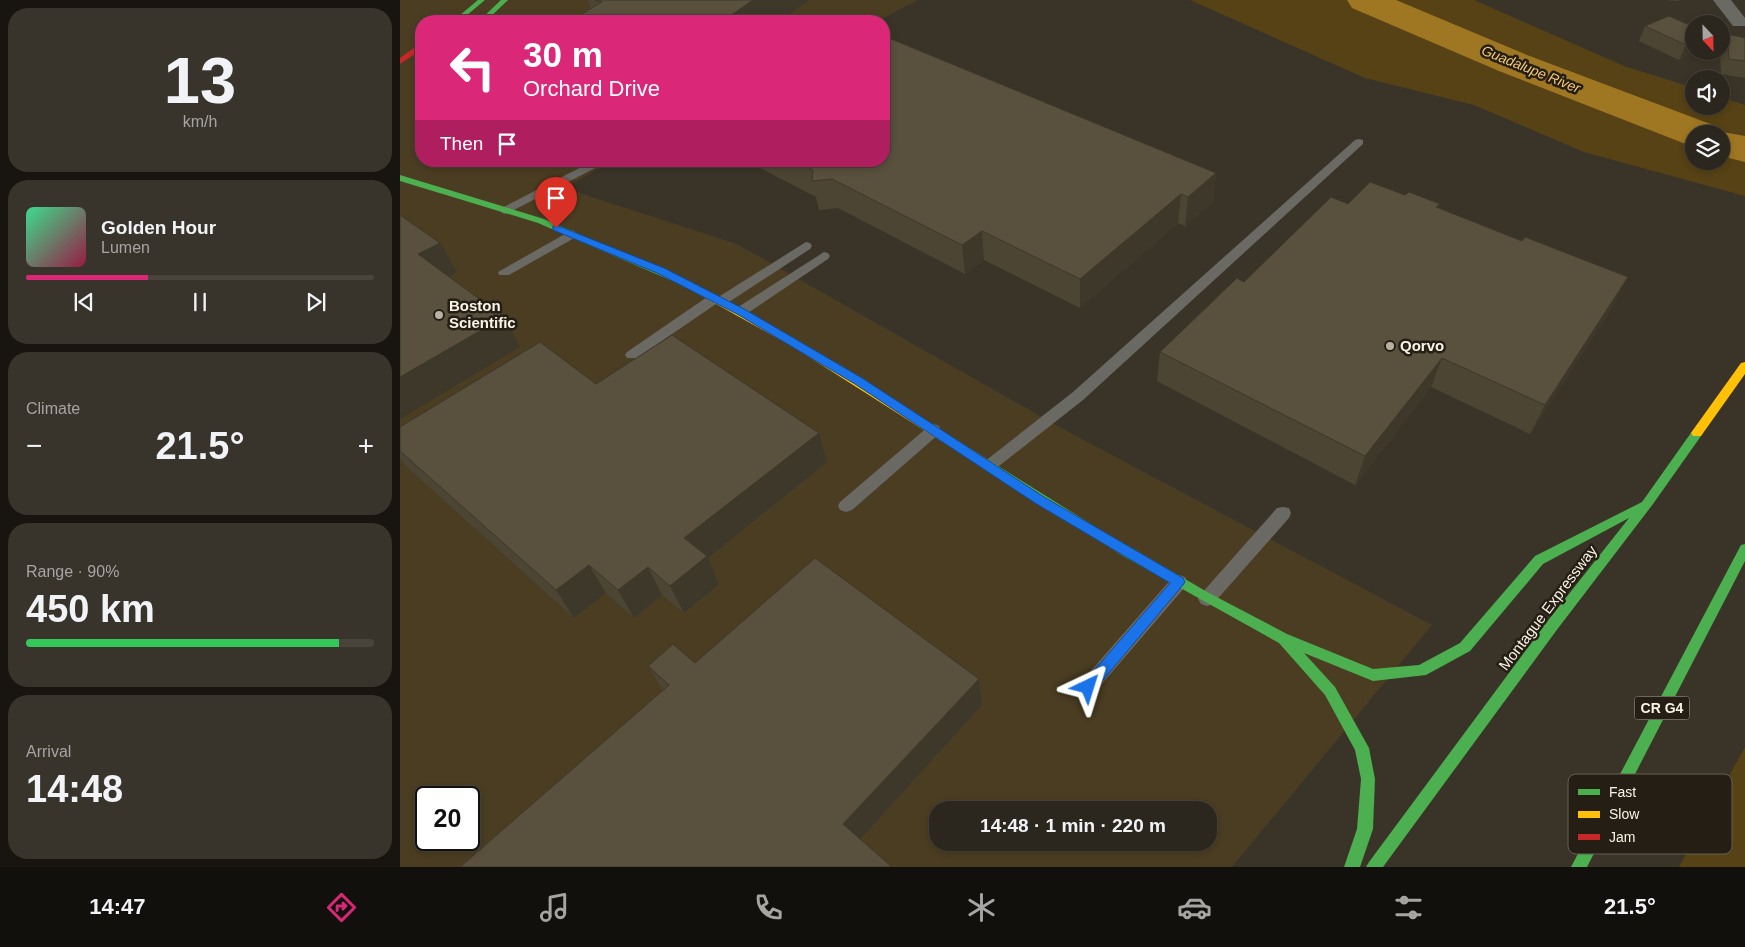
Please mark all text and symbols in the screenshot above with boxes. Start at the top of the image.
north arrow [1685,15,1730,60]
map controls [1685,15,1730,170]
icon: left [440,35,505,100]
text: 30 m [523,35,603,74]
water label: Guadalupe River [1479,42,1584,97]
text: 13 [164,44,236,117]
button: sound [1685,70,1730,115]
text: Orchard Drive [523,76,660,101]
text: km/h [183,113,217,130]
button: layers [1685,125,1730,170]
icon: arrive [493,130,521,158]
text: Then [440,133,483,154]
pin [535,177,577,228]
icon: arrive [542,184,570,212]
text: Golden Hour [101,217,216,238]
text: Lumen [101,239,150,256]
icon: previous [70,288,98,316]
icon: pause [186,288,214,316]
icon: next [302,288,330,316]
place label: Boston Scientific [449,297,516,331]
marker: Boston Scientific [433,309,445,321]
place label: Qorvo [1400,337,1444,354]
marker: Qorvo [1384,340,1396,352]
text: Climate [26,400,80,417]
text: 21.5° [155,425,245,467]
text: − [26,430,42,461]
text: + [358,430,374,461]
street label: Montague Expressway [1495,542,1600,673]
text: Range · 90% [26,563,119,580]
text: 450 km [26,588,155,630]
position arrow [1061,660,1113,712]
road number: CR G4 [1634,696,1690,720]
text: Arrival [26,743,71,760]
text: 14:48 [26,768,123,810]
legend [1568,774,1732,854]
text: Fast [1609,784,1636,800]
speed limit sign: 20 [415,786,480,851]
text: Slow [1609,806,1640,822]
text: 14:48 · 1 min · 220 m [980,815,1166,836]
text: Jam [1609,829,1635,845]
icon: directions [324,890,359,925]
icon: music [537,890,572,925]
icon: phone [751,890,786,925]
icon: climate [964,890,999,925]
icon: car [1177,890,1212,925]
icon: filters [1391,890,1426,925]
text: 14:47 [89,894,145,919]
text: 21.5° [1604,894,1656,919]

